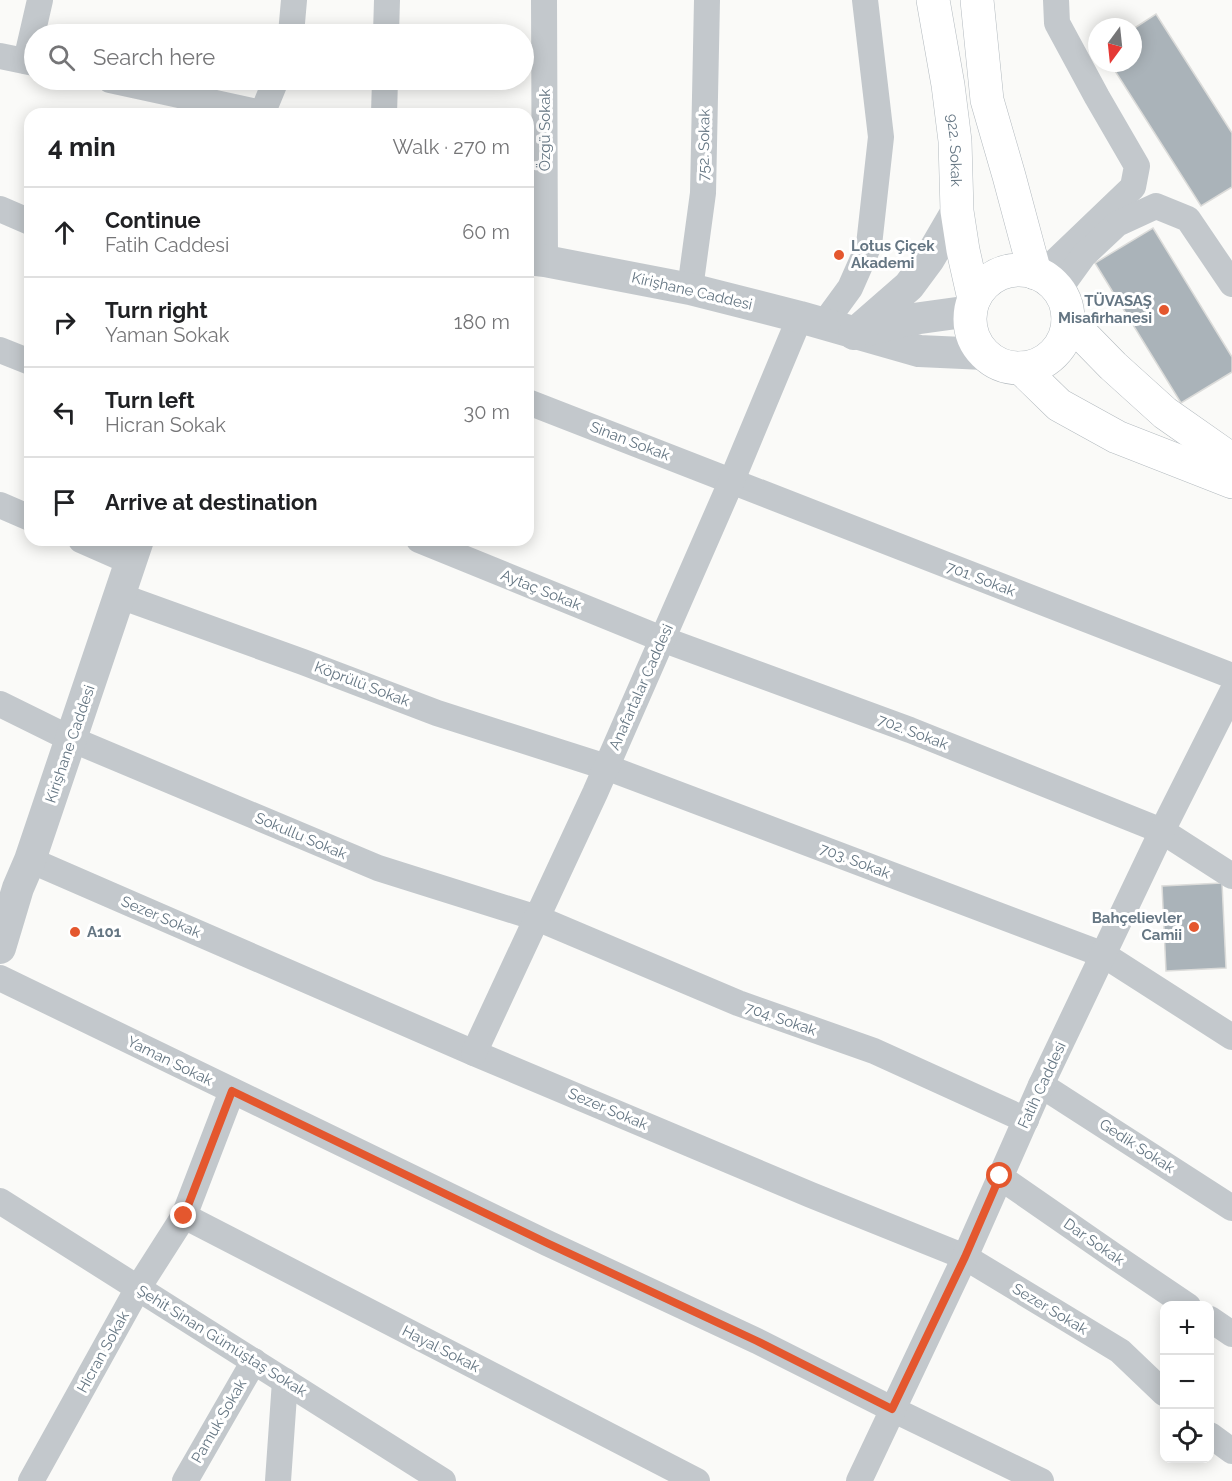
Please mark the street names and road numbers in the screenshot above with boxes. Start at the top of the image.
street label: Özgü Sokak [535,89,554,171]
street label: 752. Sokak [694,109,714,181]
street label: 922. Sokak [943,113,965,187]
street label: Kirişhane Caddesi [630,268,754,314]
street label: Sinan Sokak [588,418,672,464]
street label: 701. Sokak [944,558,1018,600]
street label: Aytaç Sokak [498,566,584,614]
street label: Anafartalar Caddesi [605,621,677,753]
street label: Köprülü Sokak [312,658,412,710]
street label: Kirişhane Caddesi [41,683,99,805]
street label: 702. Sokak [875,710,951,754]
street label: Sokullu Sokak [252,809,350,863]
street label: 703. Sokak [817,839,893,883]
street label: Sezer Sokak [119,892,204,942]
street label: 704. Sokak [743,998,819,1040]
street label: Yaman Sokak [124,1032,216,1090]
street label: Fatih Caddesi [1014,1039,1070,1131]
street label: Sezer Sokak [566,1084,651,1134]
street label: Gedik Sokak [1096,1115,1178,1177]
street label: Dar Sokak [1060,1215,1128,1269]
street label: Sezer Sokak [1009,1279,1091,1339]
street label: Şehit Sinan Gümüştaş Sokak [134,1281,310,1401]
street label: Hicran Sokak [73,1308,133,1396]
street label: Hayal Sokak [399,1322,483,1376]
street label: Pamuk Sokak [188,1376,250,1466]

